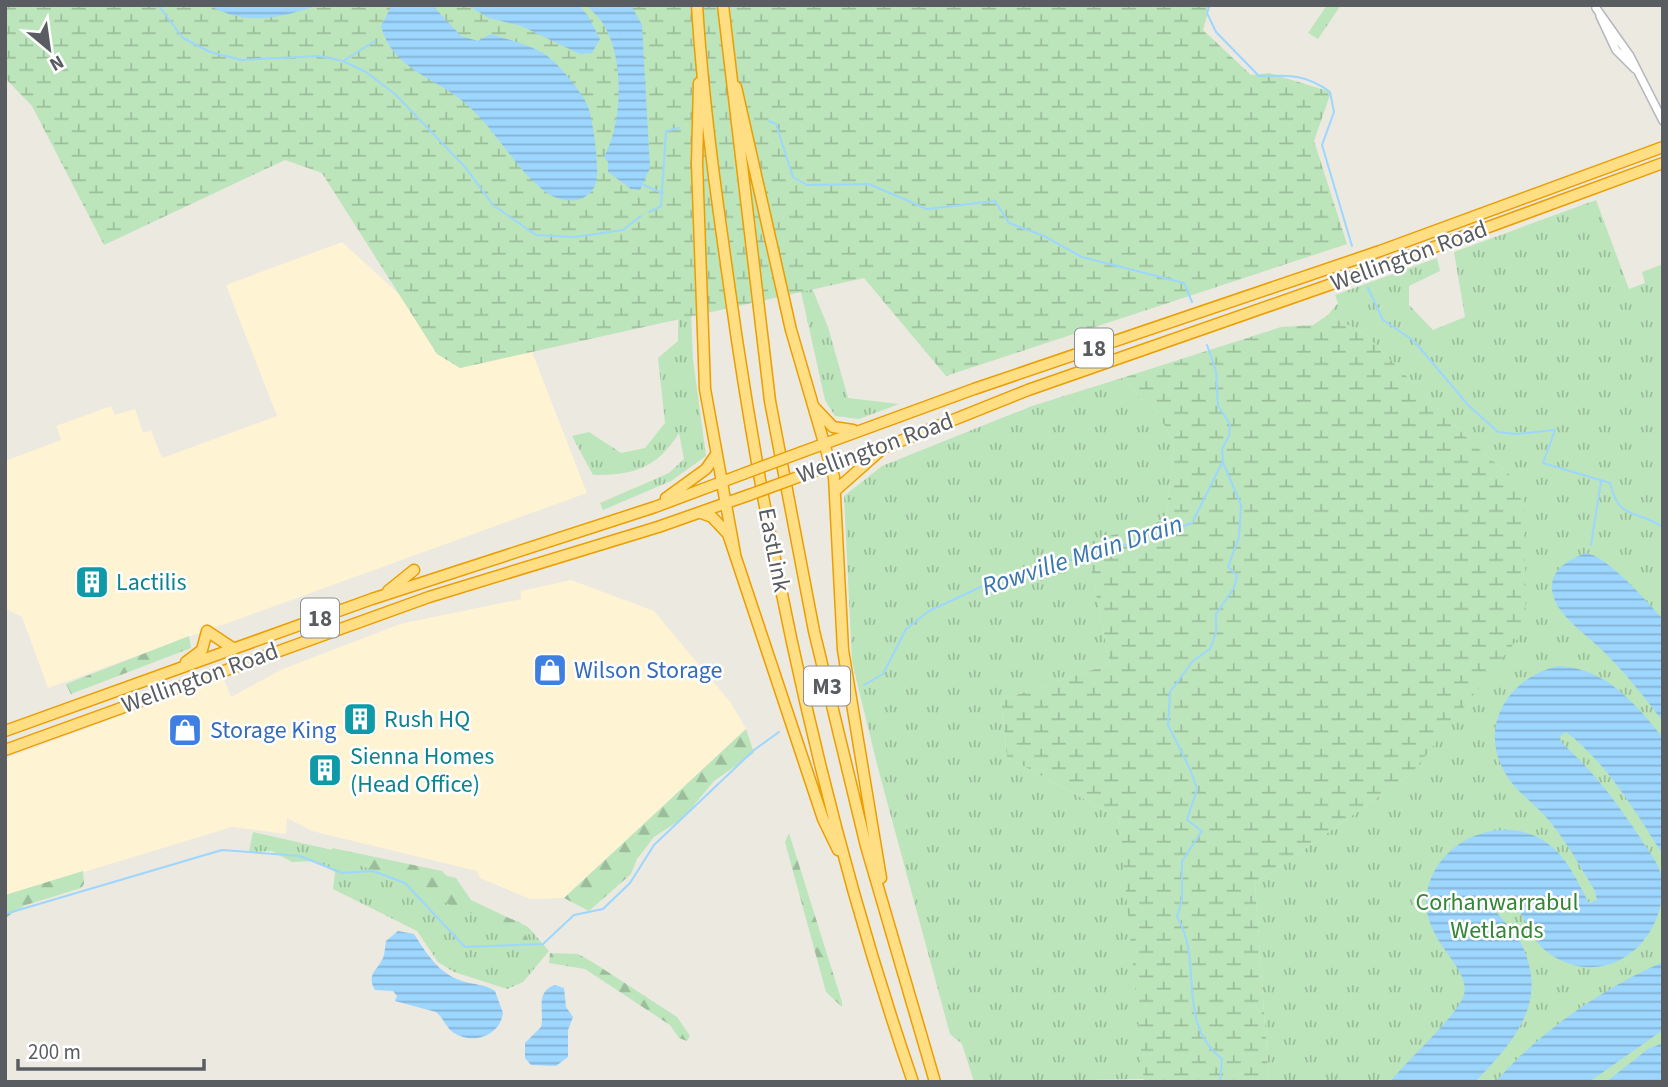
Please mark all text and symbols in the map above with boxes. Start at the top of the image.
north arrow [14,14,84,84]
text: N [44,48,69,77]
street label: Wellington Road [1326,211,1492,301]
road number: 18 [1075,328,1113,368]
street label: Wellington Road [792,403,958,493]
street label: EastLink [749,505,799,595]
water label: Rowville Main Drain [977,505,1187,605]
building icon: Lactilis [73,563,111,601]
place label: Lactilis [116,565,187,600]
road number: 18 [301,598,339,638]
street label: Wellington Road [117,633,283,723]
shop icon: Wilson Storage [531,651,569,689]
place label: Wilson Storage [574,653,722,688]
road number: M3 [804,666,850,706]
building icon: Rush HQ [341,700,379,738]
place label: Rush HQ [384,702,470,737]
shop icon: Storage King [166,711,204,749]
place label: Storage King [210,713,336,748]
place label: Sienna Homes (Head Office) [350,739,494,802]
building icon: Sienna Homes (Head Office) [306,751,344,789]
park label: Corhanwarrabul Wetlands [1415,885,1579,948]
scale bar [18,1028,203,1072]
text: 200 m [28,1037,81,1067]

